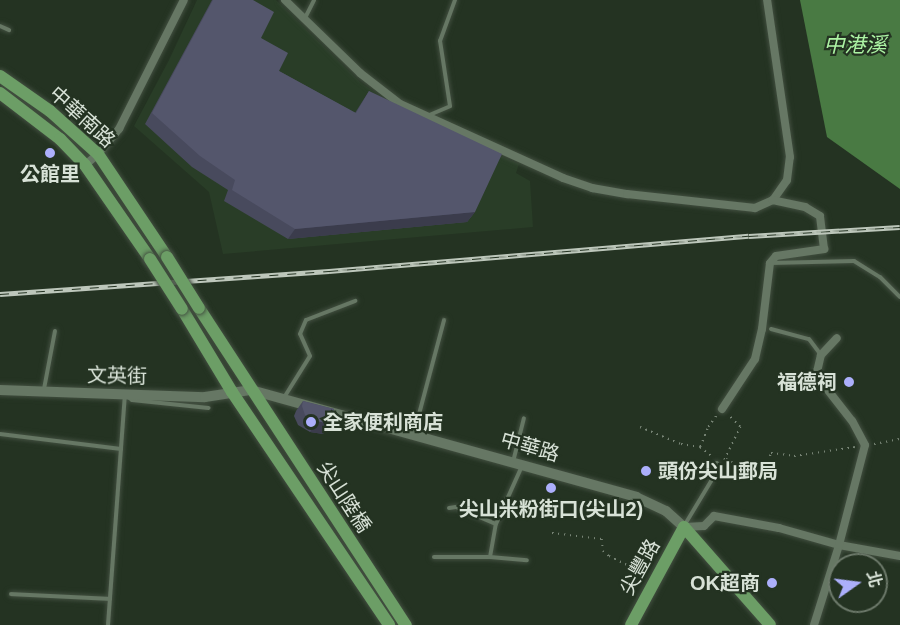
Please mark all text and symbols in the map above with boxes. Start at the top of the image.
water label: 中港溪 [824,32,886,58]
street label: 中華南路 [44,81,120,153]
marker: 公館里 [43,146,57,160]
place label: 公館里 [20,162,80,186]
street label: 文英街 [87,363,147,389]
place label: 福德祠 [777,370,837,394]
marker: 福德祠 [842,375,856,389]
place label: 全家便利商店 [323,410,443,434]
marker: 全家便利商店 [304,415,318,429]
street label: 中華路 [498,427,562,467]
street label: 尖山陸橋 [312,457,376,537]
place label: 頭份尖山郵局 [658,459,778,483]
marker: 頭份尖山郵局 [639,464,653,478]
marker: 尖山米粉街口(尖山2) [544,481,558,495]
place label: 尖山米粉街口(尖山2) [459,497,643,521]
street label: 尖豐路 [615,535,665,599]
north arrow [828,553,888,613]
text: 北 [864,569,884,589]
place label: OK超商 [690,571,760,595]
marker: OK超商 [765,576,779,590]

